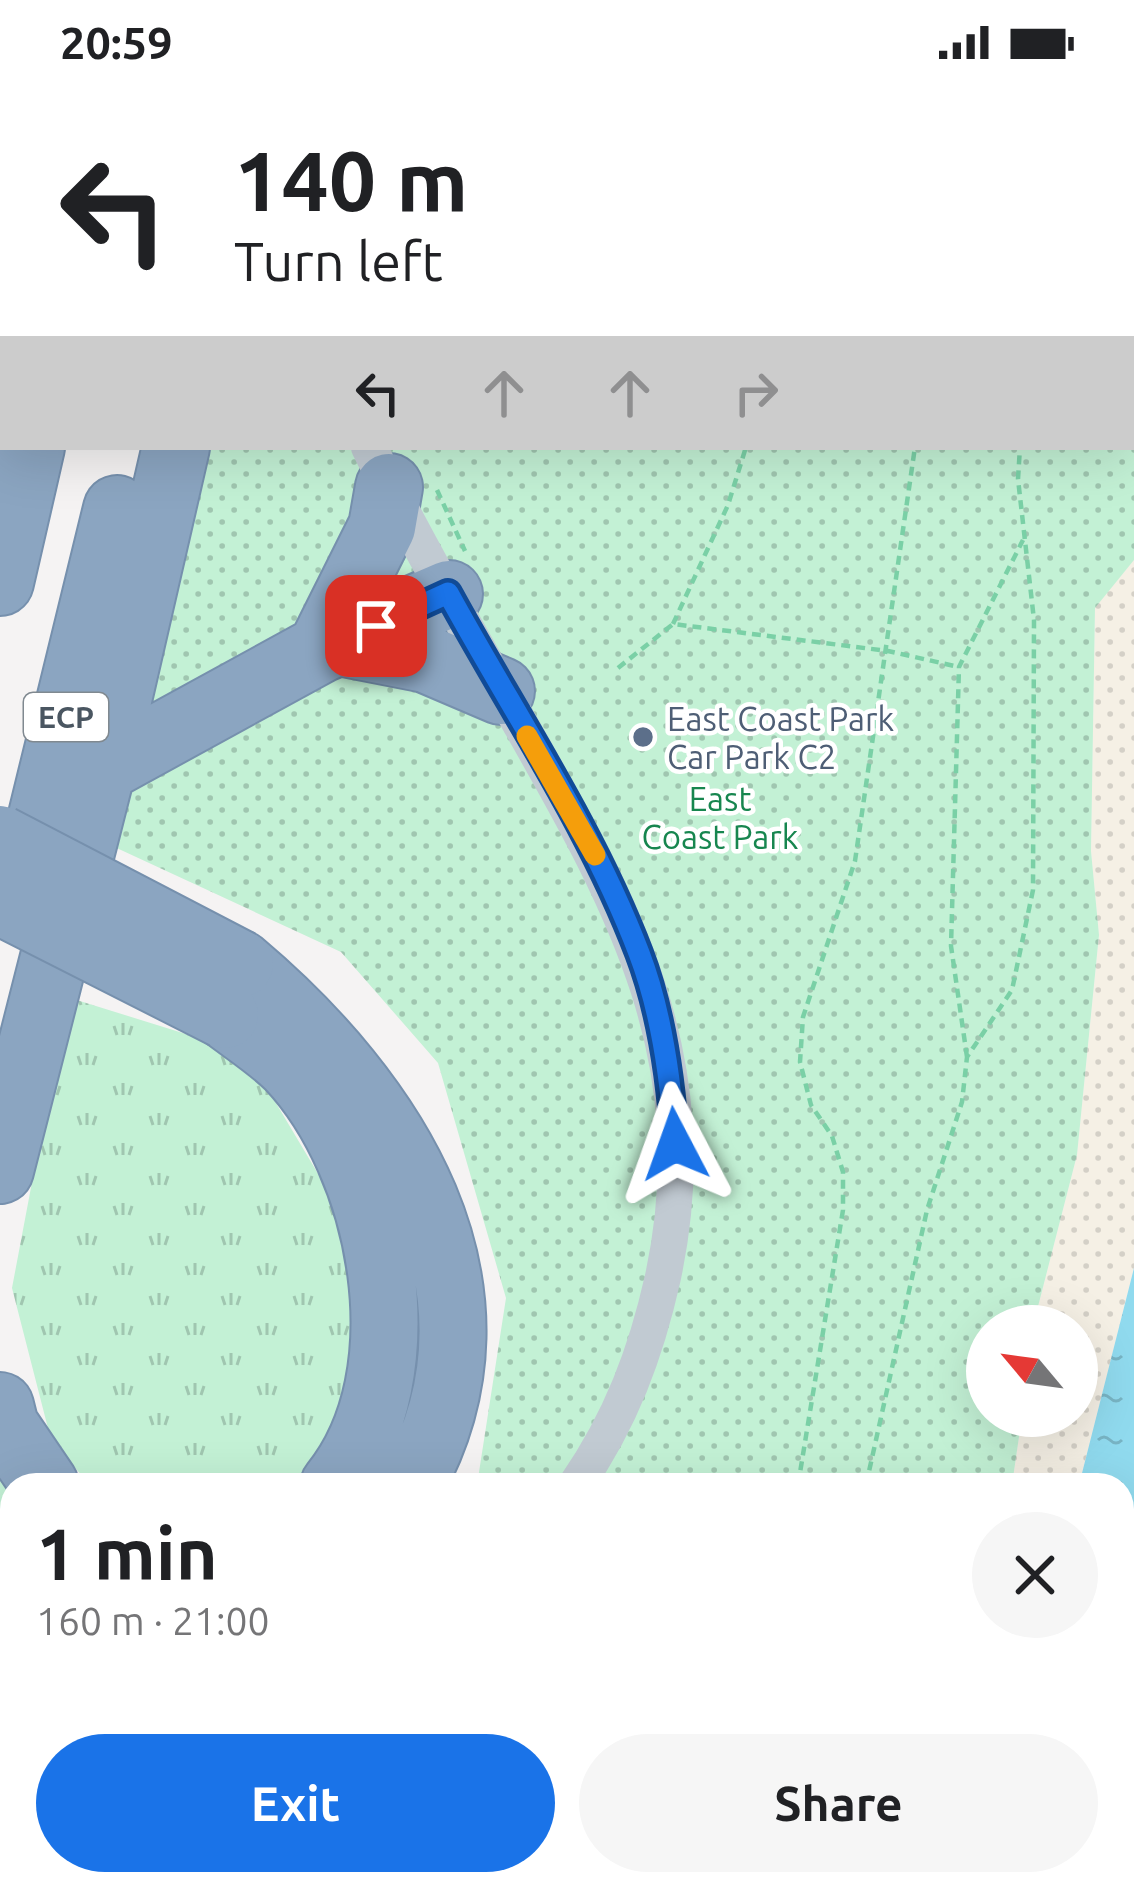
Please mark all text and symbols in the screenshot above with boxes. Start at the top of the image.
text: 20:59 [60,17,173,68]
icon: left [36,132,192,288]
text: 140 m [234,133,468,227]
text: Turn left [234,231,443,291]
icon: left [345,360,411,426]
icon: ahead [471,360,537,426]
icon: ahead [597,360,663,426]
icon: right [723,360,789,426]
pin [325,575,427,677]
icon: arrive [343,593,409,659]
road number: ECP [24,693,108,741]
place label: East Coast Park Car Park C2 [667,700,895,775]
marker: East Coast Park Car Park C2 [630,724,656,750]
park label: East Coast Park [642,780,799,855]
position arrow [612,1081,738,1207]
north arrow [966,1305,1098,1437]
map controls [966,1305,1098,1437]
button: close [972,1512,1098,1638]
text: 1 min [36,1513,218,1594]
text: 160 m · 21:00 [36,1599,270,1642]
button: Exit [36,1734,555,1872]
button: Share [579,1734,1098,1872]

